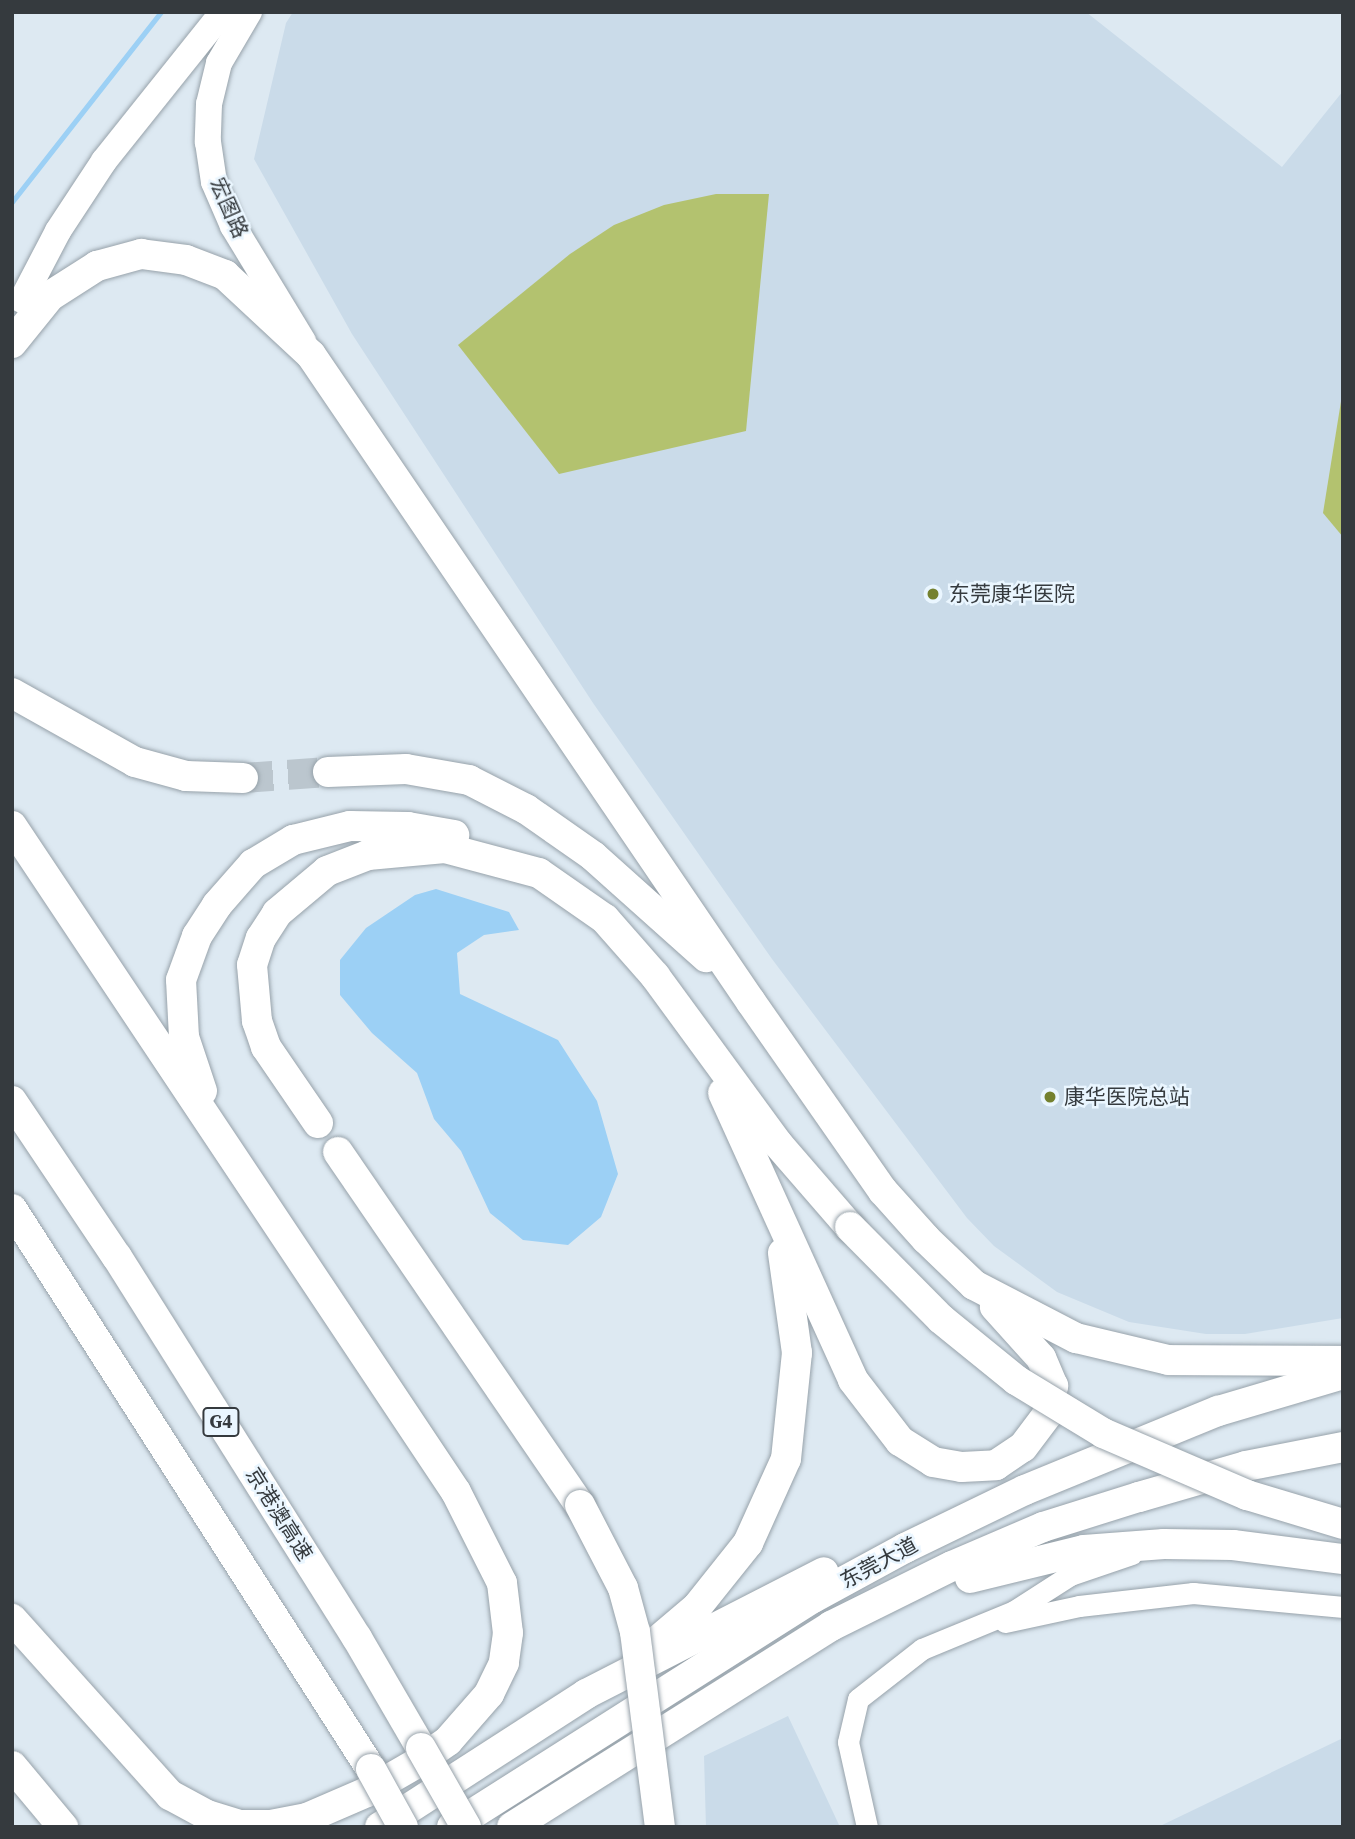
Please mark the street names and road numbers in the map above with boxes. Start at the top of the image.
street label: 宏图路 [205,174,253,242]
road number: G4 [202,1406,240,1438]
street label: 京港澳高速 [240,1463,318,1565]
street label: 东莞大道 [836,1532,922,1594]

